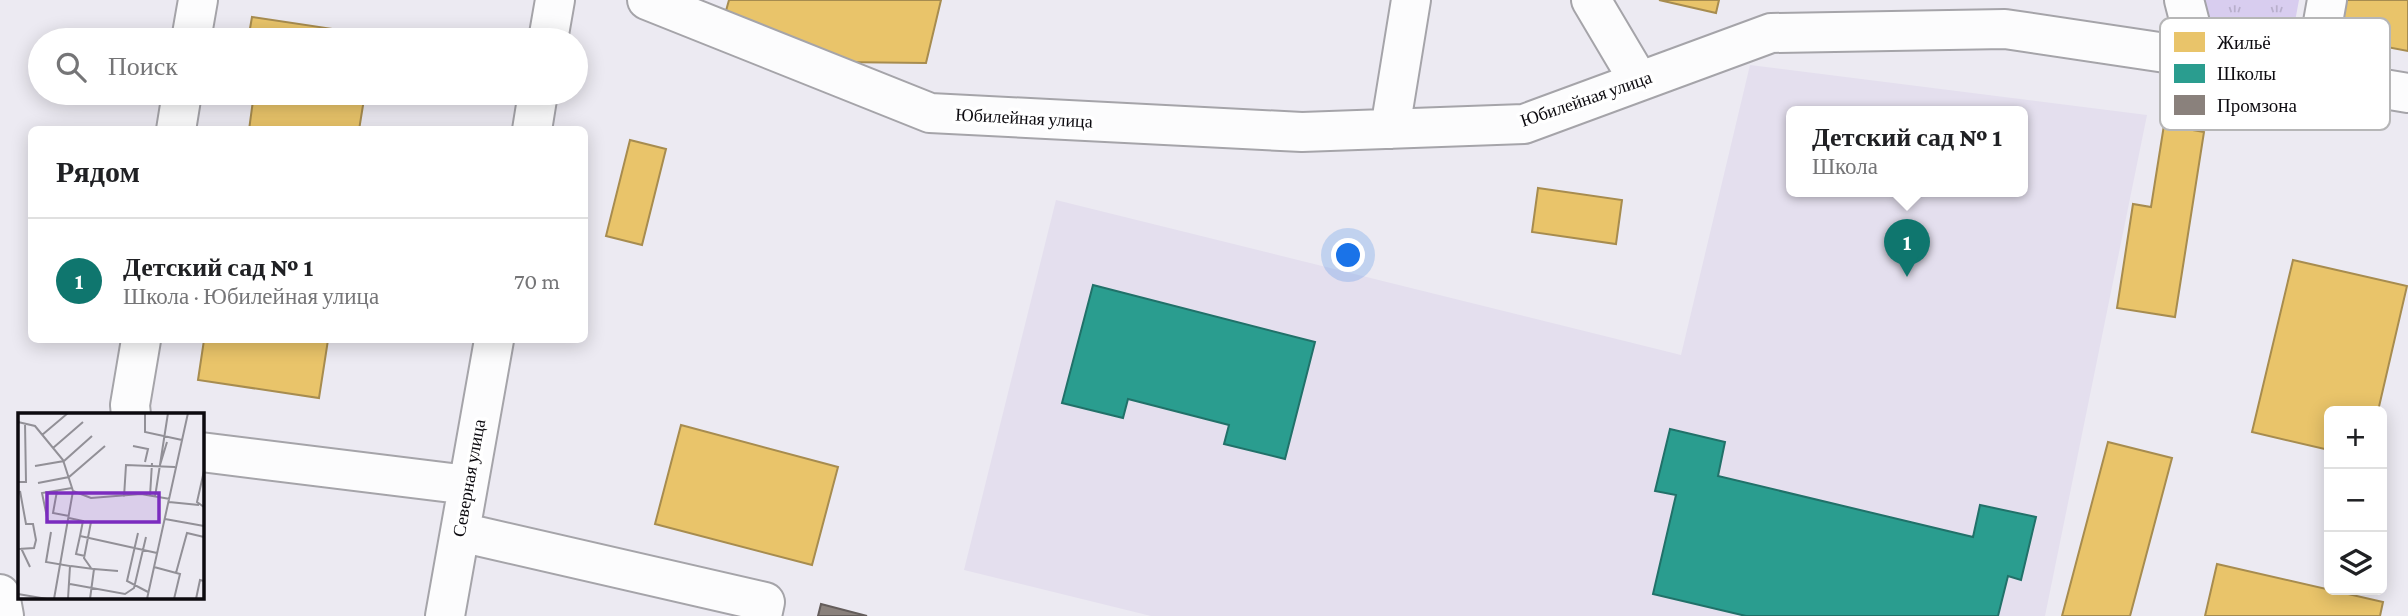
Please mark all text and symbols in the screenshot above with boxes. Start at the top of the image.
legend [2160,18,2390,130]
search box [28,28,588,105]
text: Жильё [2217,32,2271,53]
icon: search [52,48,90,86]
text: Поиск [108,52,178,81]
text: Школы [2217,63,2276,84]
street label: Юбилейная улица [1518,67,1654,131]
text: Промзона [2217,95,2297,116]
street label: Юбилейная улица [955,104,1093,132]
popup [1786,106,2028,197]
text: Детский сад № 1 [1812,123,2002,152]
text: Школа [1812,153,1878,179]
text: Рядом [56,155,140,188]
pin: 1 [1884,219,1930,277]
your location [1331,238,1365,272]
text: Детский сад № 1 [123,253,313,282]
text: 1 [75,268,83,294]
text: 70 m [514,268,560,294]
text: Школа · Юбилейная улица [123,283,379,309]
map controls [2324,406,2387,595]
button: + [2324,406,2387,469]
inset map [18,413,203,598]
street label: Северная улица [449,418,489,538]
button: − [2324,469,2387,532]
button: layers [2324,532,2387,595]

